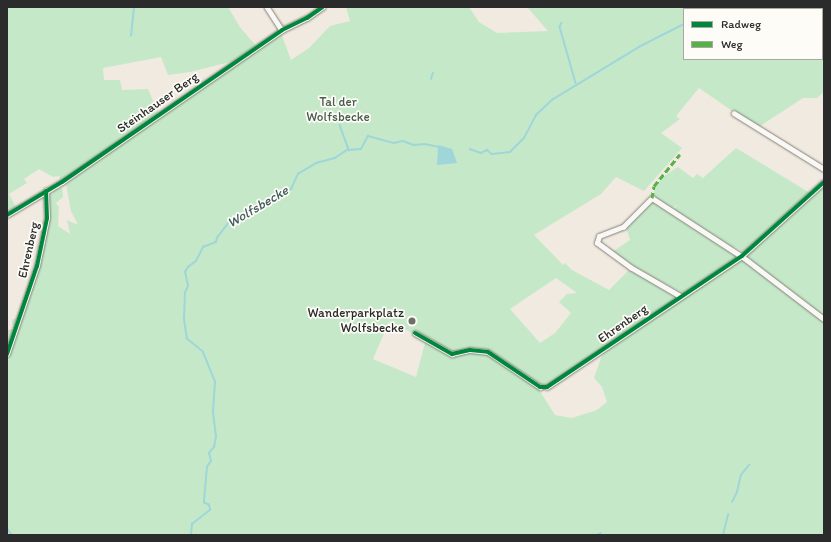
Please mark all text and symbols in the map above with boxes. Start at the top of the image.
legend [683,8,823,60]
text: Radweg [721,17,761,31]
text: Weg [721,37,743,51]
street label: Steinhauser Berg [114,69,202,137]
park label: Tal der Wolfsbecke [306,95,370,126]
water label: Wolfsbecke [224,182,292,232]
street label: Ehrenberg [15,220,43,280]
street label: Ehrenberg [595,301,651,347]
place label: Wanderparkplatz Wolfsbecke [307,306,404,337]
marker: Wanderparkplatz Wolfsbecke [407,316,417,326]

